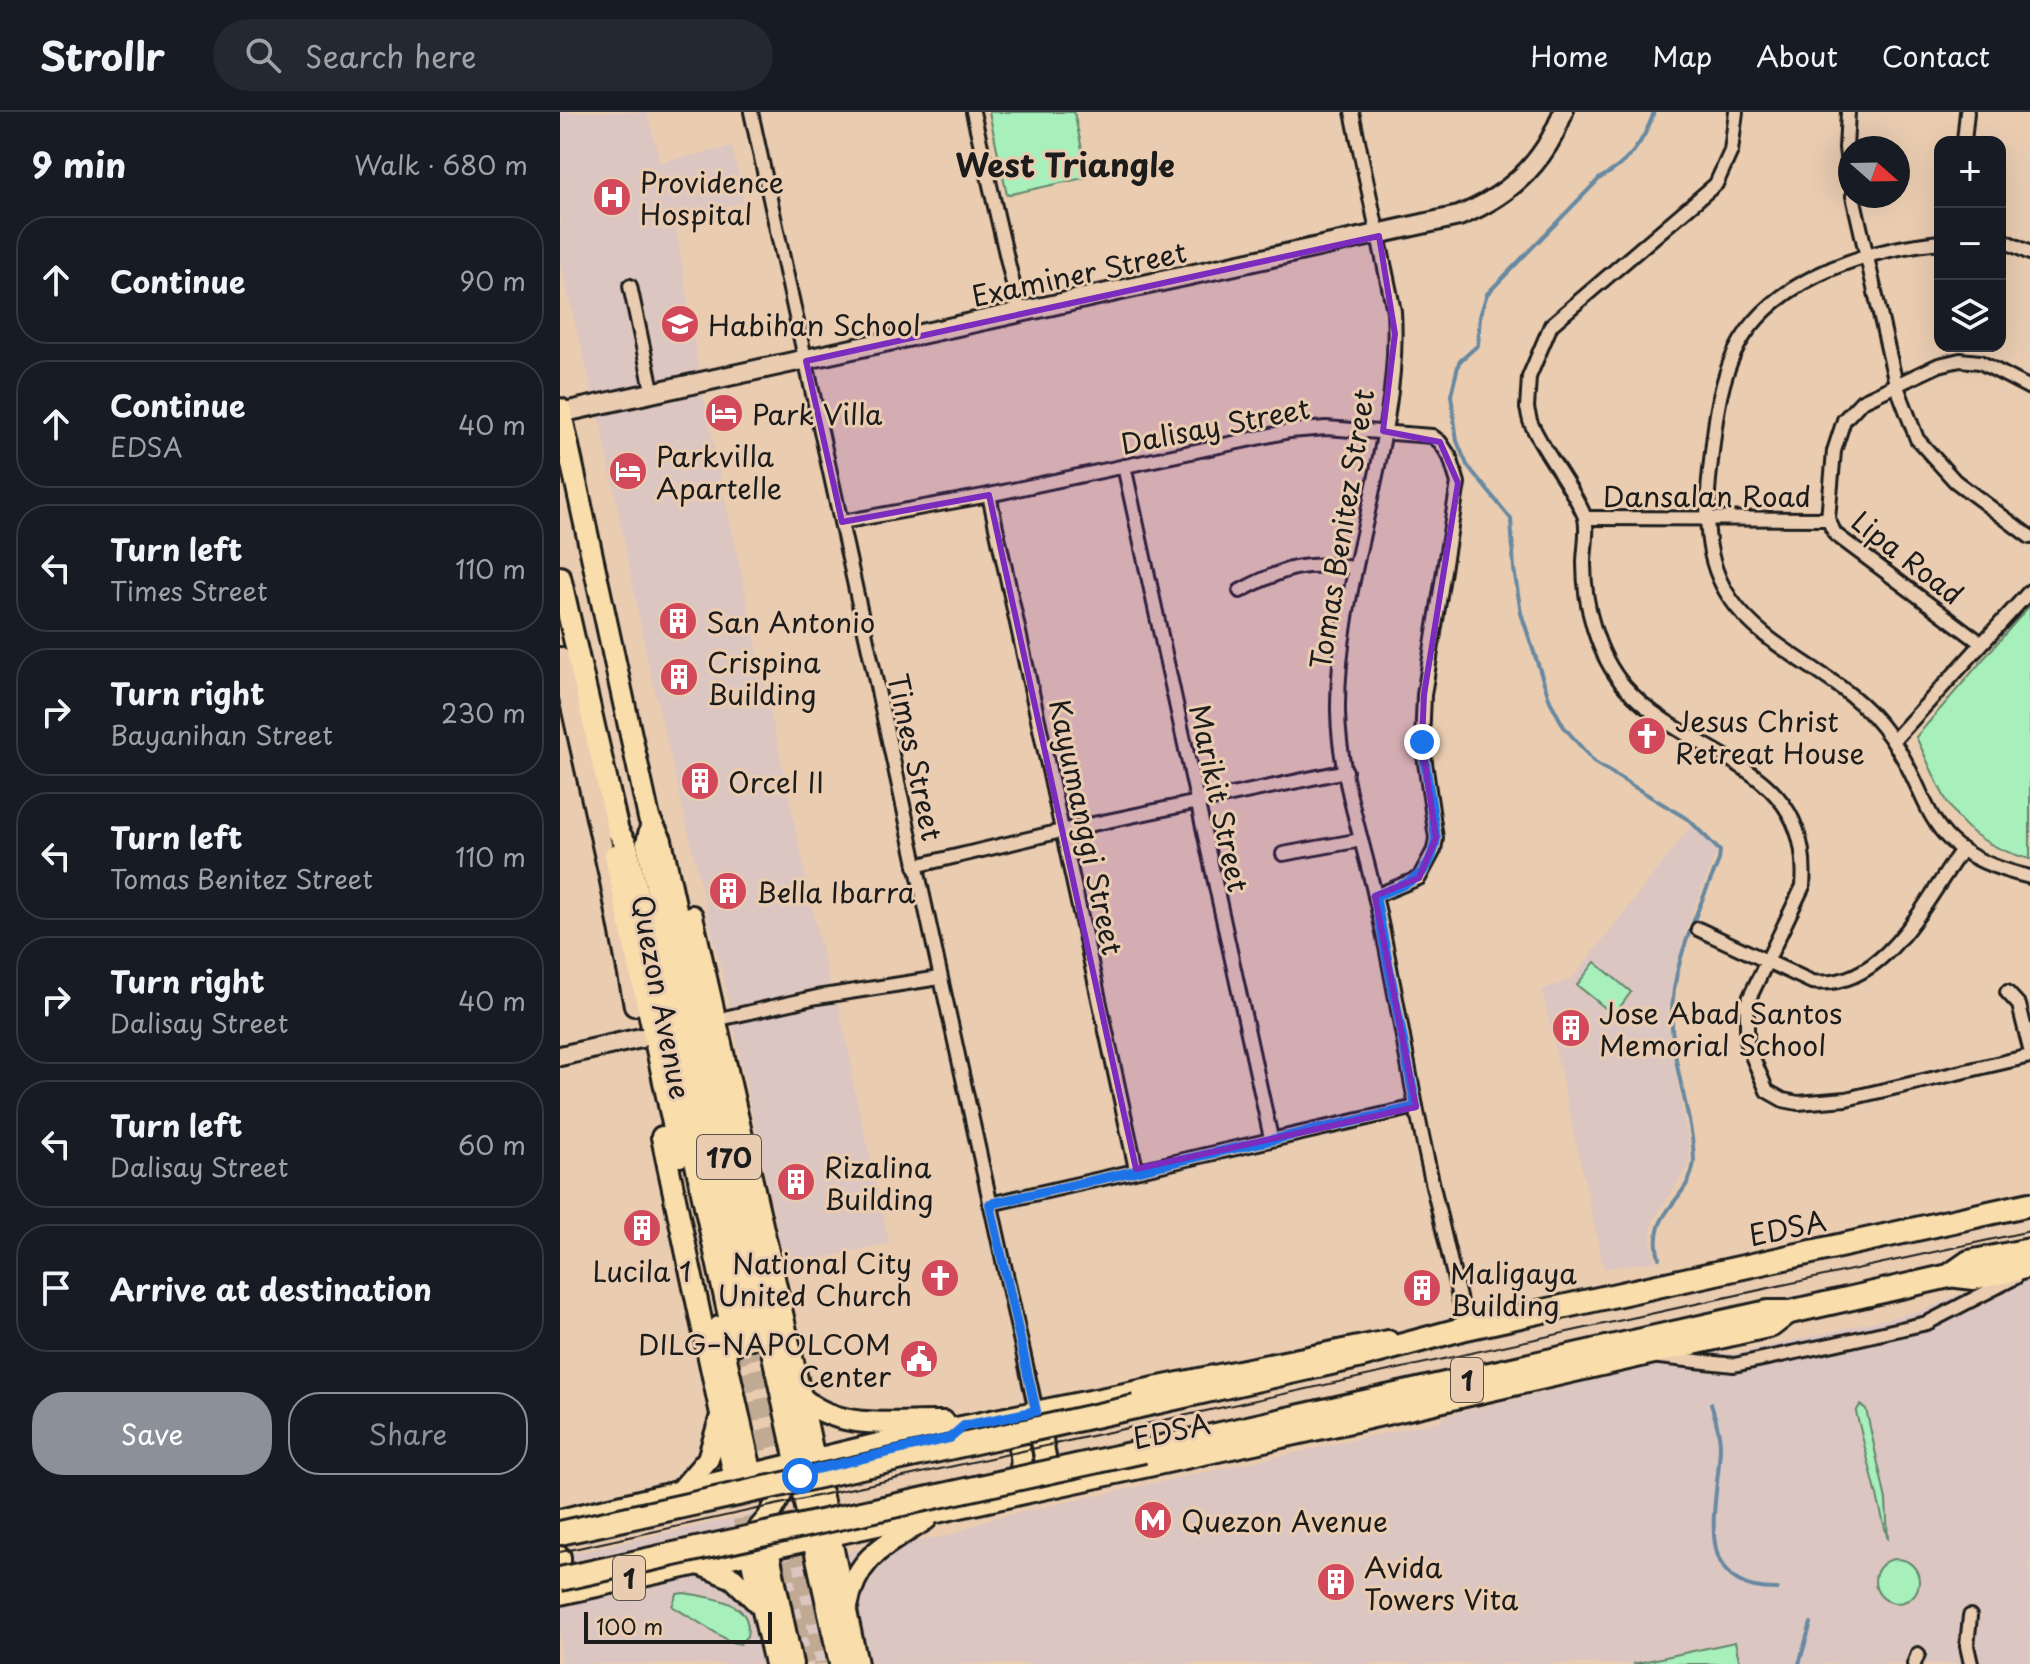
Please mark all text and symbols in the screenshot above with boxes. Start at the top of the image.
search box [213,19,773,91]
text: Strollr [40,27,165,84]
icon: search [241,33,285,77]
text: Search here [305,33,477,78]
text: Home [1530,34,1608,77]
text: Map [1652,34,1712,77]
text: About [1756,34,1838,77]
text: Contact [1882,34,1990,77]
north arrow [1838,136,1910,208]
map controls [1934,136,2006,352]
button: + [1934,136,2006,208]
text: 9 min [32,138,126,190]
district label: West Triangle [955,140,1175,188]
text: Walk · 680 m [354,145,528,184]
place label: Providence Hospital [640,160,784,235]
hospital icon: Providence Hospital [591,176,633,218]
button: − [1934,208,2006,280]
street label: Examiner Street [968,229,1190,317]
icon: ahead [34,258,78,302]
text: Continue [110,258,245,303]
text: 90 m [459,261,526,300]
button: layers [1934,280,2006,352]
school or university icon: Habihan School [659,303,701,345]
place label: Habihan School [708,303,921,346]
text: Continue [110,382,245,427]
street label: Dalisay Street [1117,386,1313,464]
street label: Tomas Benitez Street [1298,386,1384,672]
hotel icon: Park Villa [703,392,745,434]
place label: Park Villa [752,392,883,435]
icon: ahead [34,402,78,446]
text: 40 m [458,405,526,444]
text: EDSA [110,427,183,466]
place label: Parkvilla Apartelle [656,434,782,509]
hotel icon: Parkvilla Apartelle [607,450,649,492]
street label: Dansalan Road [1603,474,1811,517]
street label: Lipa Road [1843,500,1973,614]
text: Turn left [110,526,242,571]
icon: left [34,546,78,590]
text: 110 m [455,549,526,588]
text: Times Street [110,571,268,610]
building icon: San Antonio [657,600,699,642]
place label: San Antonio [706,600,875,643]
place label: Crispina Building [707,640,821,715]
building icon: Crispina Building [658,656,700,698]
text: Turn right [110,670,265,715]
street label: Times Street [877,670,955,844]
icon: right [34,690,78,734]
text: 230 m [441,693,526,732]
street label: Kayumanggi Street [1039,695,1135,959]
place label: Jesus Christ Retreat House [1675,699,1865,774]
street label: Marikit Street [1179,700,1261,896]
text: Bayanihan Street [110,715,333,754]
church icon: Jesus Christ Retreat House [1626,715,1668,757]
route end [1404,724,1440,760]
building icon: Orcel II [679,760,721,802]
place label: Orcel II [728,760,824,803]
text: Turn left [110,814,242,859]
icon: left [34,834,78,878]
text: 110 m [455,837,526,876]
text: Tomas Benitez Street [110,859,373,898]
building icon: Bella Ibarra [707,870,749,912]
place label: Bella Ibarra [756,870,916,913]
street label: Quezon Avenue [621,891,703,1103]
text: Turn right [110,958,265,1003]
icon: right [34,978,78,1022]
text: 40 m [458,981,526,1020]
place label: Jose Abad Santos Memorial School [1599,991,1842,1066]
text: Dalisay Street [110,1003,288,1042]
building icon: Jose Abad Santos Memorial School [1550,1007,1592,1049]
text: Turn left [110,1102,242,1147]
icon: left [34,1122,78,1166]
text: 60 m [458,1125,526,1164]
road number: 170 [697,1135,761,1179]
place label: Rizalina Building [824,1145,934,1220]
text: Dalisay Street [110,1147,288,1186]
building icon: Rizalina Building [775,1161,817,1203]
street label: EDSA [1744,1198,1830,1256]
building icon: Lucila 1 [621,1207,663,1249]
place label: National City United Church [717,1241,912,1316]
place label: Lucila 1 [592,1249,692,1292]
place label: Maligaya Building [1450,1251,1577,1326]
church icon: National City United Church [919,1257,961,1299]
icon: arrive [34,1266,78,1310]
text: Arrive at destination [110,1266,432,1311]
building icon: Maligaya Building [1401,1267,1443,1309]
place label: DILG–NAPOLCOM Center [638,1322,891,1397]
public building icon: DILG–NAPOLCOM Center [898,1338,940,1380]
road number: 1 [1451,1358,1483,1402]
button: Save [32,1392,272,1475]
button: Share [288,1392,528,1475]
street label: EDSA [1128,1401,1214,1459]
route start [782,1458,818,1494]
metro station icon: Quezon Avenue [1132,1499,1174,1541]
place label: Quezon Avenue [1181,1499,1388,1542]
place label: Avida Towers Vita [1364,1545,1519,1620]
road number: 1 [613,1556,645,1600]
building icon: Avida Towers Vita [1315,1561,1357,1603]
scale bar [584,1608,772,1644]
text: 100 m [596,1609,663,1642]

